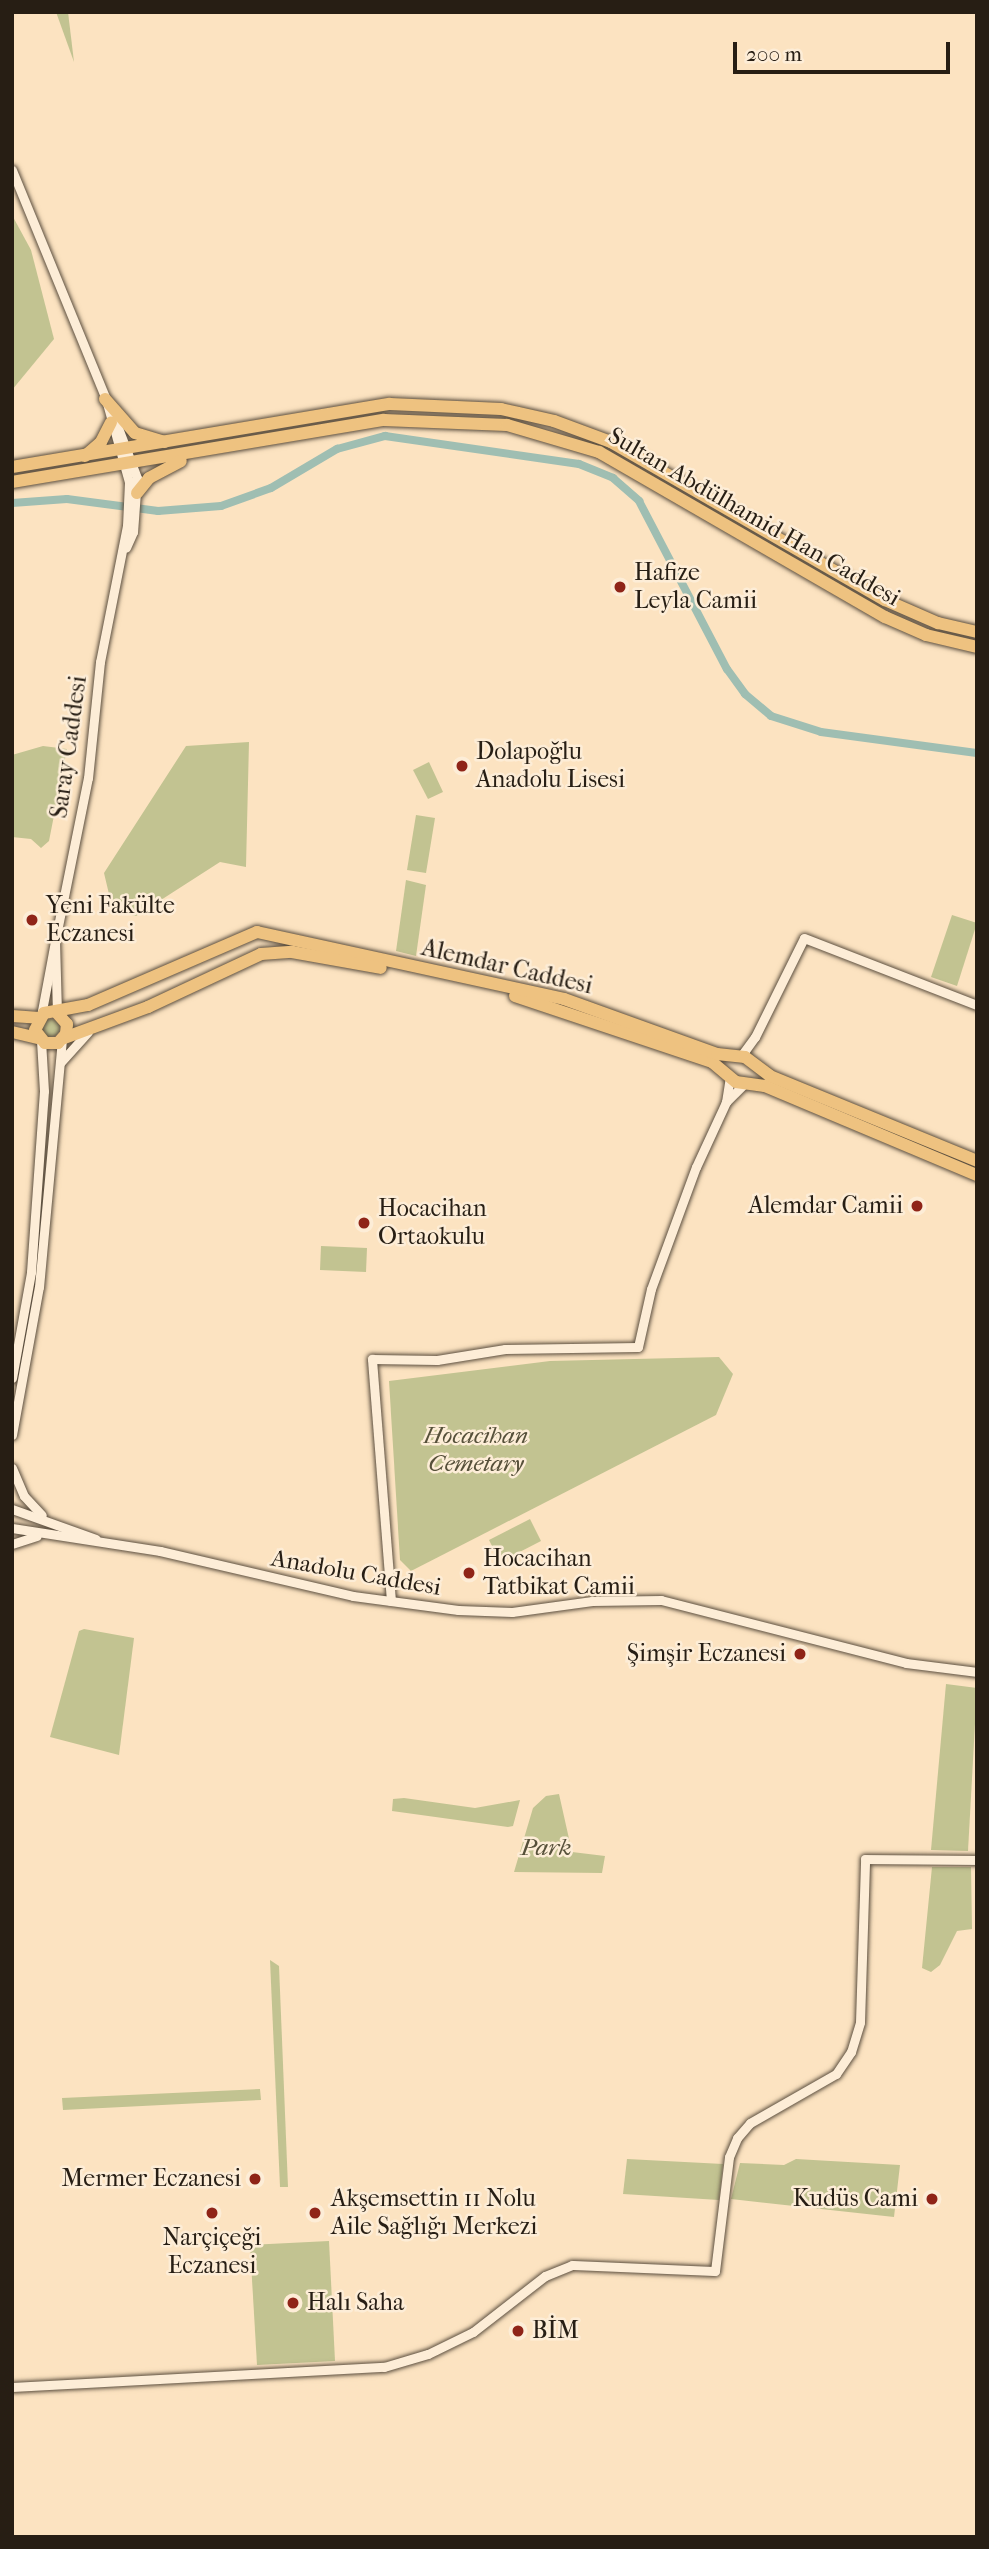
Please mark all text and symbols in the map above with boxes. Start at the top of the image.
scale bar [737,28,954,72]
text: 200 m [746,42,802,66]
street label: Sultan Abdülhamid Han Caddesi [603,421,905,613]
place label: Hafize Leyla Camii [634,559,757,615]
marker: Hafize Leyla Camii [612,579,628,595]
street label: Saray Caddesi [45,674,93,820]
place label: Dolapoğlu Anadolu Lisesi [476,738,625,794]
marker: Dolapoğlu Anadolu Lisesi [454,758,470,774]
place label: Yeni Fakülte Eczanesi [46,892,175,948]
marker: Yeni Fakülte Eczanesi [24,912,40,928]
street label: Alemdar Caddesi [419,933,595,1001]
place label: Alemdar Camii [748,1192,903,1220]
place label: Hocacihan Ortaokulu [378,1195,487,1251]
marker: Alemdar Camii [909,1198,925,1214]
marker: Hocacihan Ortaokulu [356,1215,372,1231]
park label: Hocacihan Cemetary [424,1422,528,1478]
street label: Anadolu Caddesi [269,1544,443,1602]
place label: Hocacihan Tatbikat Camii [483,1545,635,1601]
marker: Hocacihan Tatbikat Camii [461,1565,477,1581]
place label: Şimşir Eczanesi [627,1640,786,1668]
marker: Şimşir Eczanesi [792,1646,808,1662]
park label: Park [520,1834,572,1862]
place label: Mermer Eczanesi [62,2165,241,2193]
marker: Mermer Eczanesi [247,2171,263,2187]
place label: Akşemsettin 11 Nolu Aile Sağlığı Merkezi [331,2185,537,2241]
place label: Kudüs Cami [793,2185,918,2213]
marker: Kudüs Cami [924,2191,940,2207]
marker: Akşemsettin 11 Nolu Aile Sağlığı Merkezi [305,2203,325,2223]
marker: Narçiçeği Eczanesi [204,2205,220,2221]
place label: Narçiçeği Eczanesi [163,2224,261,2280]
place label: Halı Saha [307,2289,404,2317]
marker: Halı Saha [285,2295,301,2311]
place label: BİM [532,2317,579,2345]
marker: BİM [510,2323,526,2339]

